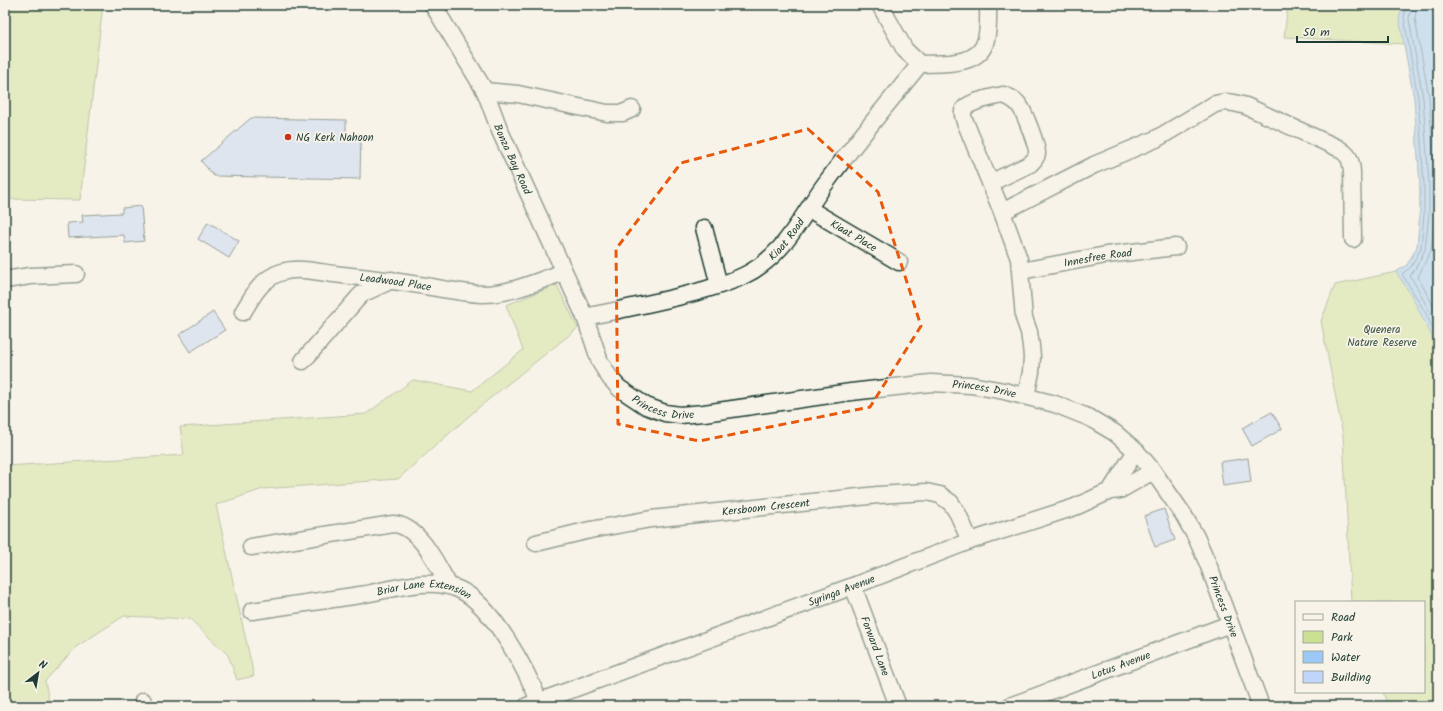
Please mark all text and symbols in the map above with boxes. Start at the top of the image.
scale bar [1297,18,1388,44]
text: 50 m [1303,23,1330,42]
street label: Bonza Bay Road [488,121,536,198]
place label: NG Kerk Nahoon [296,129,374,147]
marker: NG Kerk Nahoon [283,132,293,142]
street label: Kiaat Road [764,214,810,265]
street label: Kiaat Place [826,215,880,257]
street label: Innesfree Road [1062,244,1133,273]
street label: Leadwood Place [358,269,433,297]
park label: Quenera Nature Reserve [1347,321,1417,352]
street label: Princess Drive [952,376,1018,404]
street label: Princess Drive [628,391,695,425]
street label: Kersboom Crescent [721,494,812,521]
street label: Syringa Avenue [806,570,878,612]
street label: Princess Drive [1203,573,1243,640]
street label: Briar Lane Extension [375,576,475,605]
legend [1295,601,1425,693]
text: Road [1331,608,1356,627]
street label: Forward Lane [855,614,894,679]
text: Park [1331,628,1353,647]
street label: Lotus Avenue [1089,646,1153,685]
text: Water [1331,648,1361,667]
north arrow [18,653,58,693]
text: N [35,656,50,675]
text: Building [1331,668,1371,687]

